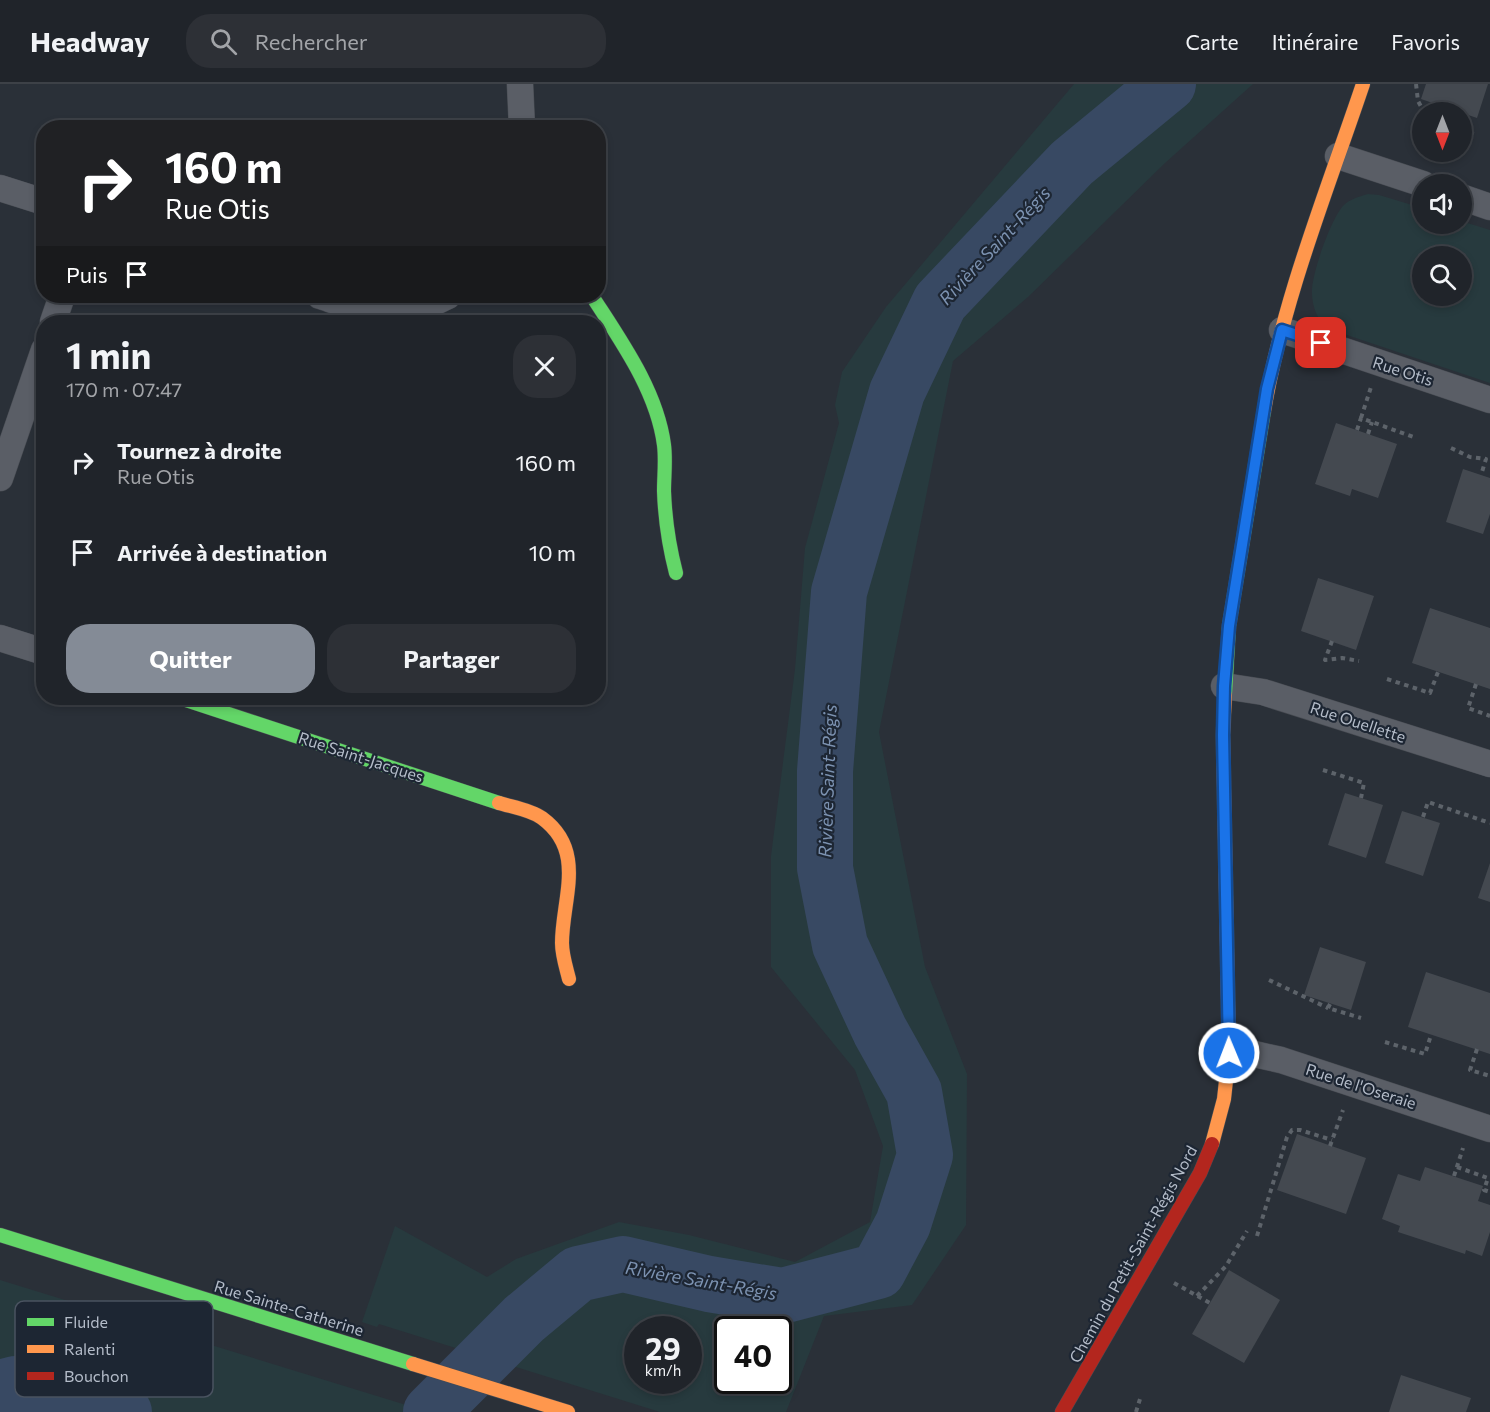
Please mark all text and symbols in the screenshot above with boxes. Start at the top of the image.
search box [186,14,606,68]
text: Headway [30,24,150,58]
icon: search [207,25,240,58]
text: Rechercher [255,28,368,55]
text: Carte [1185,29,1239,54]
text: Itinéraire [1272,29,1358,54]
text: Favoris [1391,29,1460,54]
north arrow [1412,102,1472,162]
map controls [1412,102,1472,306]
text: 160 m [165,140,283,192]
icon: right [66,144,144,222]
button: sound [1412,174,1472,234]
water label: Rivière Saint-Régis [934,182,1055,309]
text: Rue Otis [165,192,270,225]
button: search [1412,246,1472,306]
icon: arrive [120,258,153,291]
text: Puis [66,261,108,288]
pin [1295,317,1346,368]
icon: arrive [1304,326,1337,359]
text: 1 min [66,332,151,376]
button: close [513,335,576,398]
street label: Rue Otis [1371,352,1436,389]
text: 170 m · 07:47 [66,377,182,401]
text: Tournez à droite [117,437,282,464]
icon: right [66,446,99,479]
text: 160 m [515,449,576,476]
text: Rue Otis [117,464,195,488]
icon: arrive [66,536,99,569]
text: Arrivée à destination [117,539,327,566]
text: 10 m [529,539,576,566]
button: Quitter [66,624,315,693]
button: Partager [327,624,576,693]
street label: Rue Ouellette [1308,697,1408,746]
water label: Rivière Saint-Régis [813,704,841,858]
street label: Rue Saint-Jacques [296,727,426,786]
position arrow [1197,1021,1261,1085]
street label: Rue de l'Oseraie [1304,1059,1419,1112]
street label: Chemin du Petit-Saint-Régis Nord [1065,1142,1200,1366]
water label: Rivière Saint-Régis [624,1256,779,1304]
street label: Rue Sainte-Catherine [212,1276,366,1339]
legend [15,1301,213,1397]
text: Fluide [64,1312,108,1331]
speed limit sign: 40 [714,1316,792,1394]
text: 29 [645,1329,681,1366]
text: Ralenti [64,1339,115,1358]
text: km/h [645,1361,681,1379]
text: Bouchon [64,1366,129,1385]

